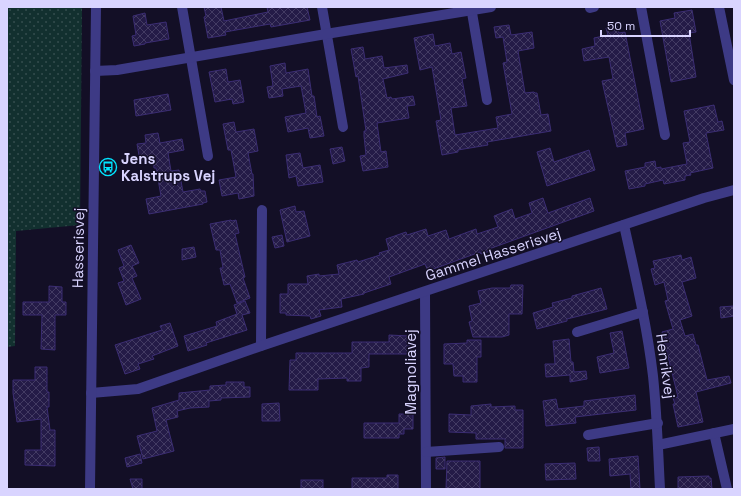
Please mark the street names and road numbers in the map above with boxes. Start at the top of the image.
street label: Hasserisvej [68,208,88,288]
street label: Gammel Hasserisvej [423,223,563,285]
street label: Magnoliavej [401,329,420,415]
street label: Henrikvej [652,332,680,400]

